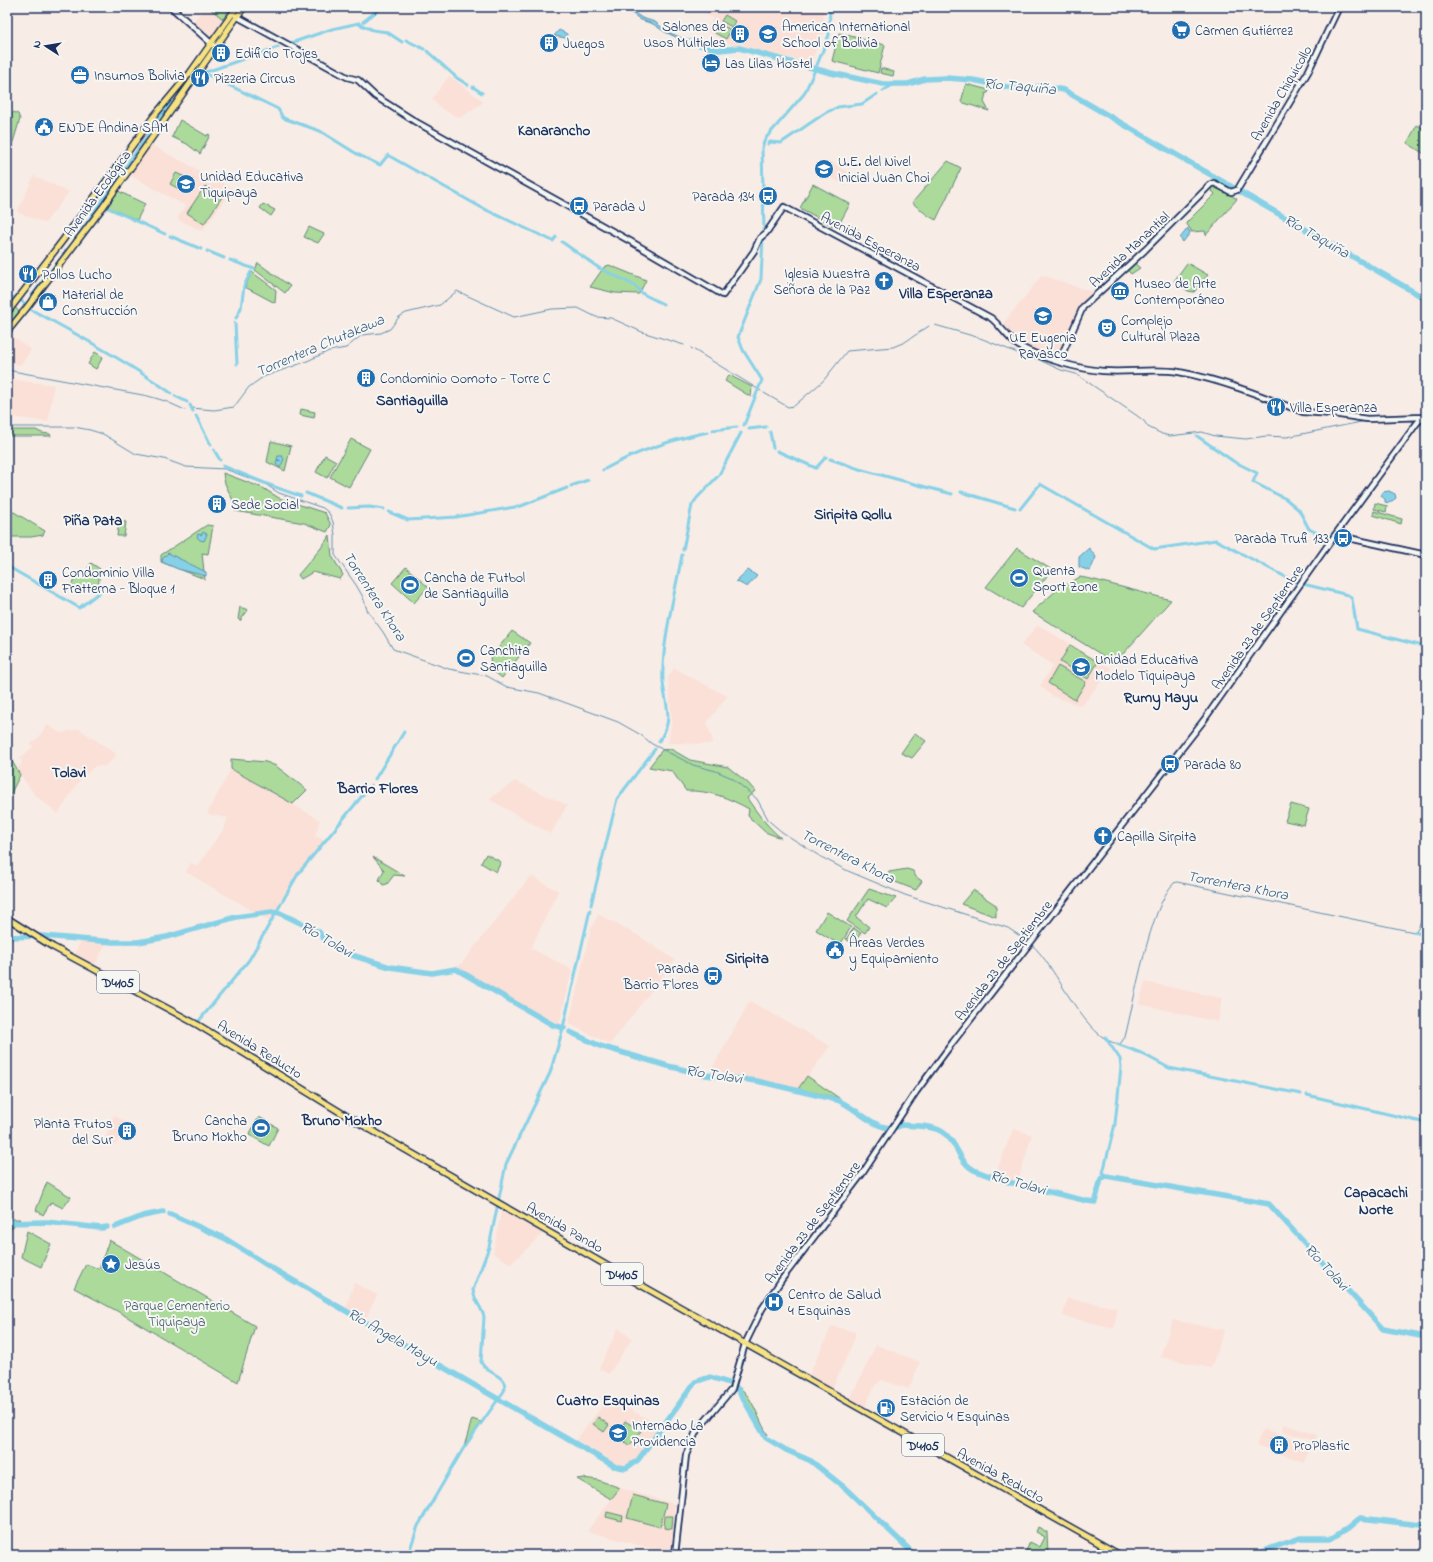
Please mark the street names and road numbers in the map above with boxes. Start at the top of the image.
street label: Avenida Chiquicollo [1246,42,1318,145]
street label: Avenida Ecológica [59,146,138,242]
street label: Avenida Esperanza [816,207,924,278]
street label: Avenida Manantial [1085,207,1175,293]
street label: Avenida 23 de Septiembre [1207,561,1310,695]
street label: Avenida 23 de Septiembre [950,896,1059,1026]
road number: D4105 [97,971,139,993]
street label: Avenida Reducto [212,1016,306,1085]
street label: Avenida 23 de Septiembre [760,1157,867,1288]
street label: Avenida Pando [522,1198,607,1259]
road number: D4105 [601,1263,643,1285]
road number: D4105 [902,1434,944,1456]
street label: Avenida Reducto [953,1444,1048,1509]

